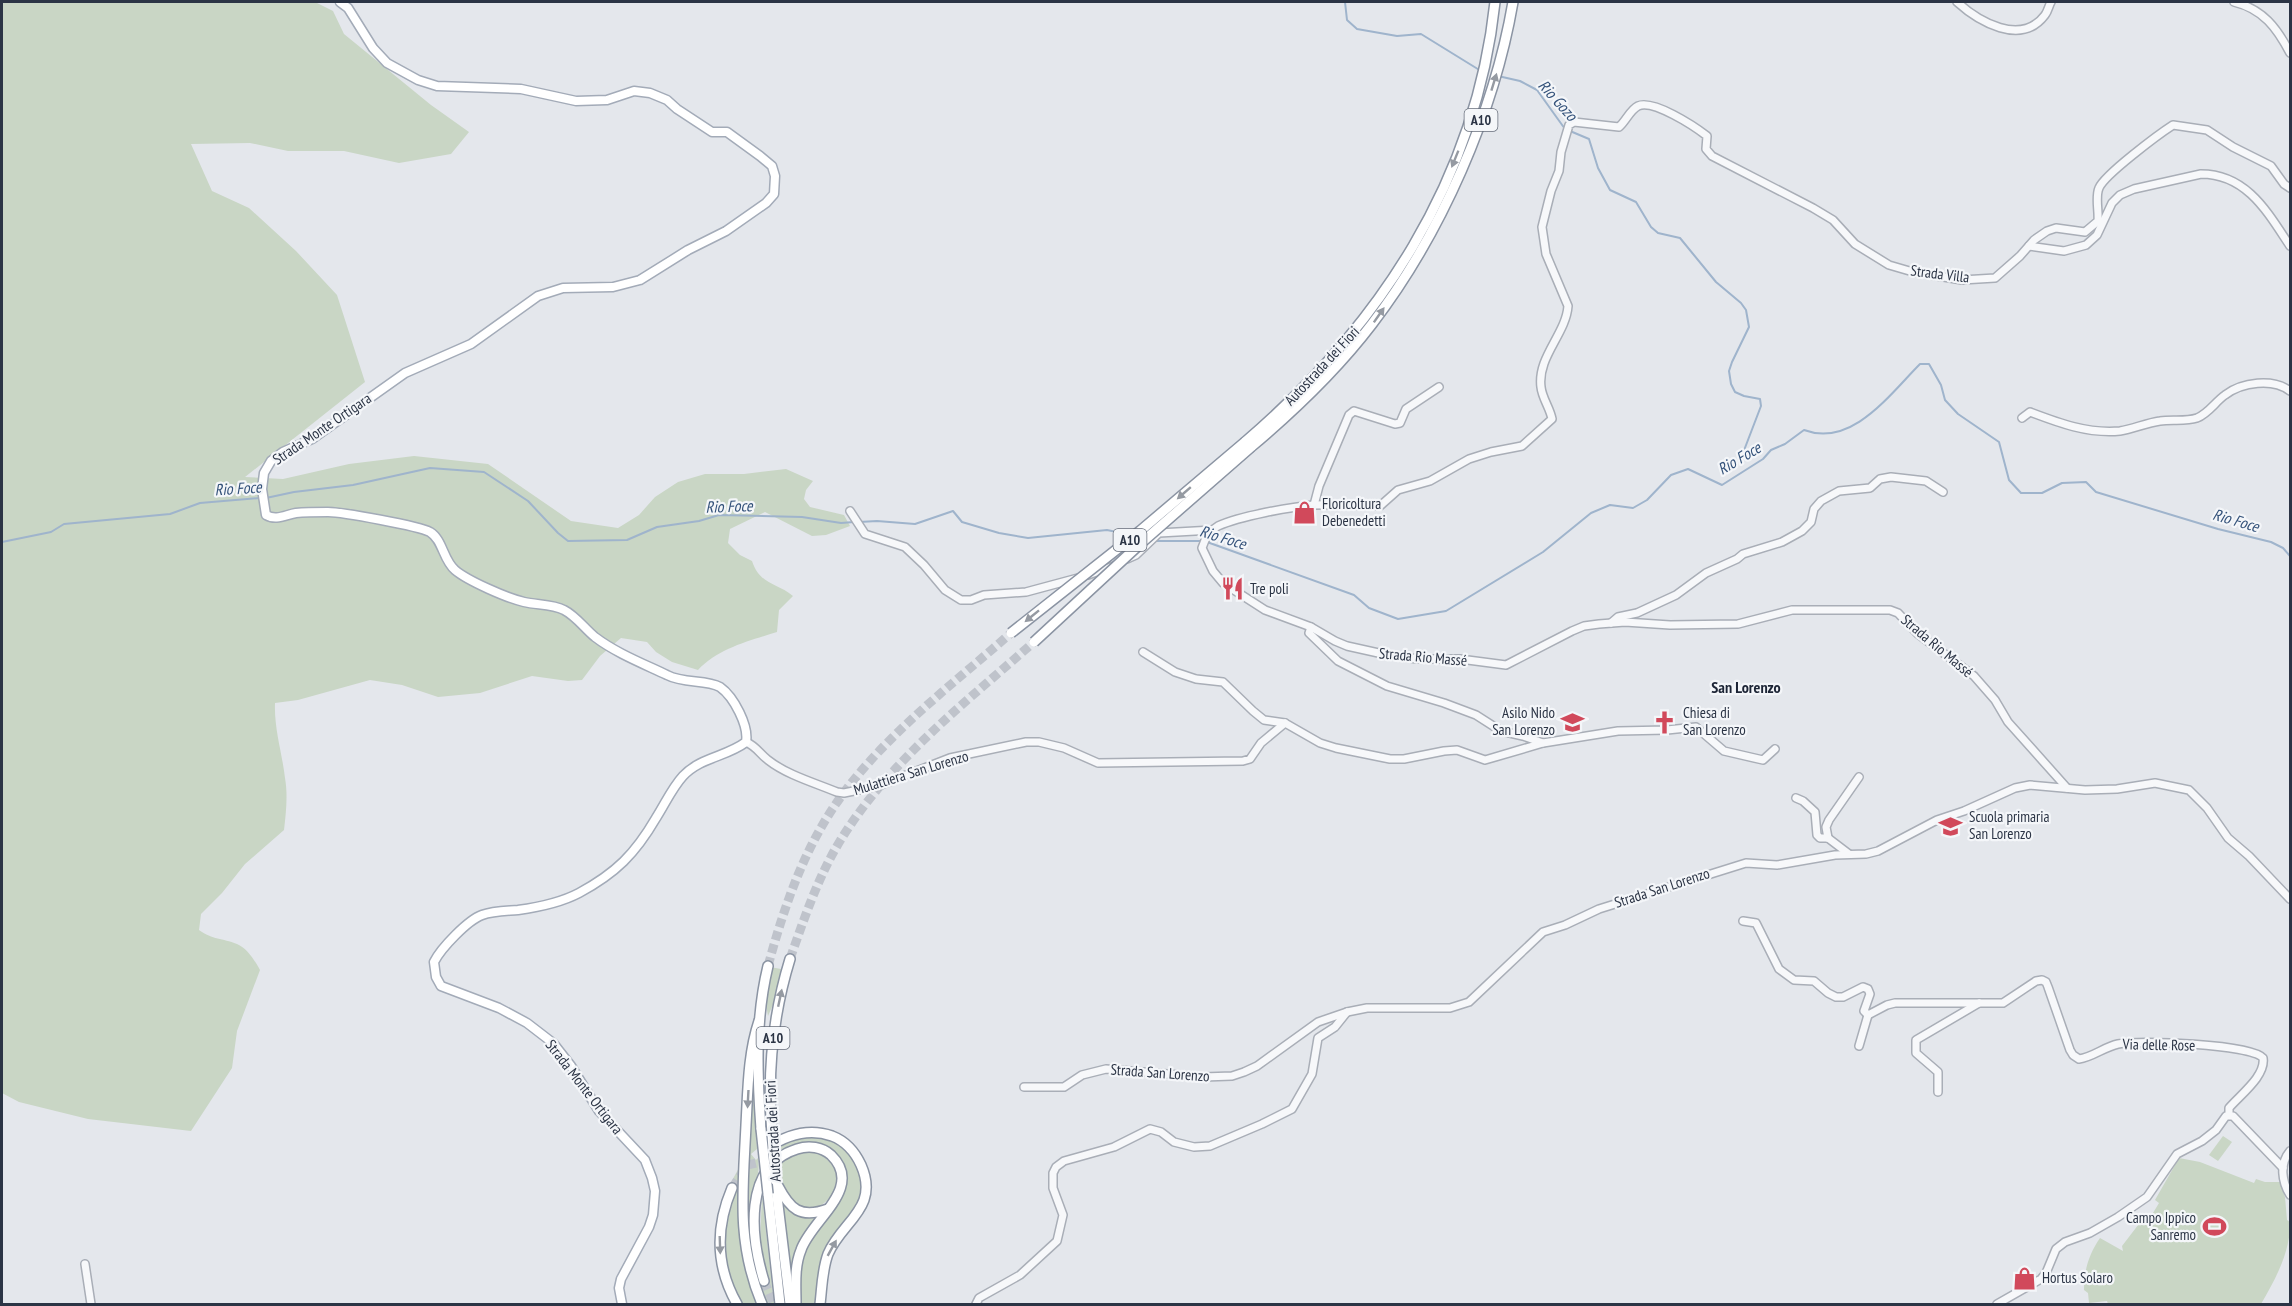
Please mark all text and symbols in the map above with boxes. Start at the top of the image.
one-way arrow [1490,73,1499,91]
water label: Rio Gozo [1534,75,1582,126]
road number: A10 [1464,109,1498,131]
one-way arrow [1450,151,1460,169]
street label: Strada Villa [1910,260,1971,287]
one-way arrow [1373,307,1385,323]
street label: Autostrada dei Fiori [1280,322,1363,409]
street label: Strada Monte Ortigara [269,389,375,469]
water label: Rio Foce [1714,437,1765,479]
water label: Rio Foce [214,476,264,500]
one-way arrow [1176,487,1192,500]
place label: Floricoltura Debenedetti [1322,494,1386,530]
water label: Rio Foce [705,495,754,517]
shop icon: Floricoltura Debenedetti [1291,500,1317,526]
water label: Rio Foce [2211,504,2263,536]
water label: Rio Foce [1198,521,1250,554]
road number: A10 [1114,529,1146,551]
restaurant icon: Tre poli [1219,576,1245,602]
place label: Tre poli [1250,579,1289,598]
one-way arrow [1025,609,1040,622]
street label: Strada Rio Massé [1897,610,1977,681]
street label: Strada Rio Massé [1378,643,1468,670]
district label: San Lorenzo [1711,677,1781,697]
place label: Asilo Nido San Lorenzo [1492,703,1555,739]
place label: Chiesa di San Lorenzo [1683,703,1746,739]
school or university icon: Asilo Nido San Lorenzo [1560,709,1586,735]
church icon: Chiesa di San Lorenzo [1652,709,1678,735]
street label: Mulattiera San Lorenzo [851,746,971,799]
place label: Scuola primaria San Lorenzo [1969,807,2049,843]
school or university icon: Scuola primaria San Lorenzo [1938,813,1964,839]
street label: Strada San Lorenzo [1612,863,1712,912]
one-way arrow [776,988,785,1007]
road number: A10 [756,1027,790,1049]
street label: Via delle Rose [2121,1034,2196,1055]
street label: Strada Monte Ortigara [542,1036,627,1138]
street label: Strada San Lorenzo [1110,1060,1210,1085]
street label: Autostrada dei Fiori [760,1080,785,1182]
one-way arrow [743,1089,752,1108]
place label: Campo Ippico Sanremo [2126,1208,2196,1244]
sports icon: Campo Ippico Sanremo [2201,1214,2227,1240]
one-way arrow [715,1235,725,1254]
one-way arrow [827,1239,837,1256]
shop icon: Hortus Solaro [2011,1265,2037,1291]
place label: Hortus Solaro [2042,1268,2113,1287]

